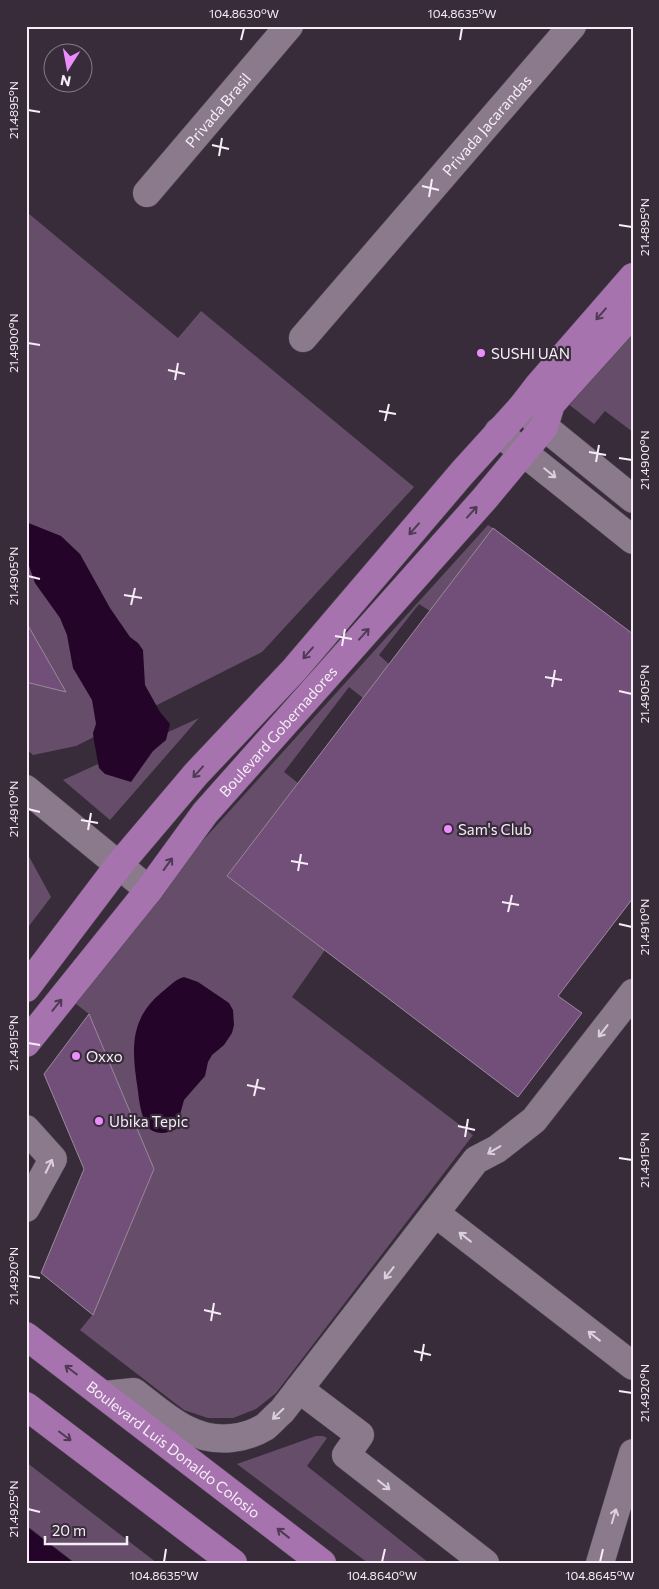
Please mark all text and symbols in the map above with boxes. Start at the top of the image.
text: 104.8630°W [209,6,279,20]
text: 104.8635°W [428,6,496,20]
north arrow [42,42,92,92]
street label: Privada Brasil [181,69,254,151]
street label: Privada Jacarandas [438,71,535,179]
text: N [59,72,72,91]
text: 21.4895°N [6,81,20,139]
text: 21.4895°N [637,198,651,256]
one-way arrow [595,308,606,321]
text: 21.4900°N [6,313,20,373]
place label: SUSHI UAN [491,344,570,362]
marker: SUSHI UAN [475,347,487,359]
text: 21.4900°N [637,430,651,490]
one-way arrow [543,467,556,478]
one-way arrow [467,506,478,519]
one-way arrow [408,523,420,536]
text: 21.4905°N [6,547,20,605]
one-way arrow [359,627,370,640]
one-way arrow [303,646,314,659]
street label: Boulevard Gobernadores [215,662,341,800]
text: 21.4905°N [637,665,651,723]
one-way arrow [192,766,204,779]
text: 21.4910°N [6,781,20,837]
place label: Sam's Club [458,820,532,838]
marker: Sam's Club [442,823,454,835]
one-way arrow [163,858,174,871]
text: 21.4910°N [637,899,651,955]
one-way arrow [51,999,62,1012]
text: 21.4915°N [6,1015,20,1071]
one-way arrow [598,1025,609,1038]
place label: Oxxo [86,1047,123,1065]
marker: Oxxo [70,1050,82,1062]
place label: Ubika Tepic [109,1112,188,1130]
marker: Ubika Tepic [93,1115,105,1127]
text: 21.4915°N [637,1132,651,1188]
one-way arrow [487,1146,501,1156]
one-way arrow [44,1158,54,1173]
one-way arrow [459,1232,472,1243]
text: 21.4920°N [6,1247,20,1305]
one-way arrow [384,1266,395,1279]
one-way arrow [588,1331,601,1342]
text: 21.4920°N [637,1364,651,1422]
one-way arrow [65,1365,78,1376]
street label: Boulevard Luis Donaldo Colosio [83,1377,264,1522]
one-way arrow [272,1408,285,1420]
one-way arrow [58,1430,71,1441]
text: 21.4925°N [6,1480,20,1538]
one-way arrow [377,1480,390,1491]
one-way arrow [609,1508,619,1524]
scale bar [45,1514,128,1546]
text: 20 m [52,1521,86,1539]
one-way arrow [276,1528,290,1538]
text: 104.8635°W [130,1568,198,1582]
text: 104.8640°W [347,1568,417,1582]
text: 104.8645°W [565,1568,635,1582]

